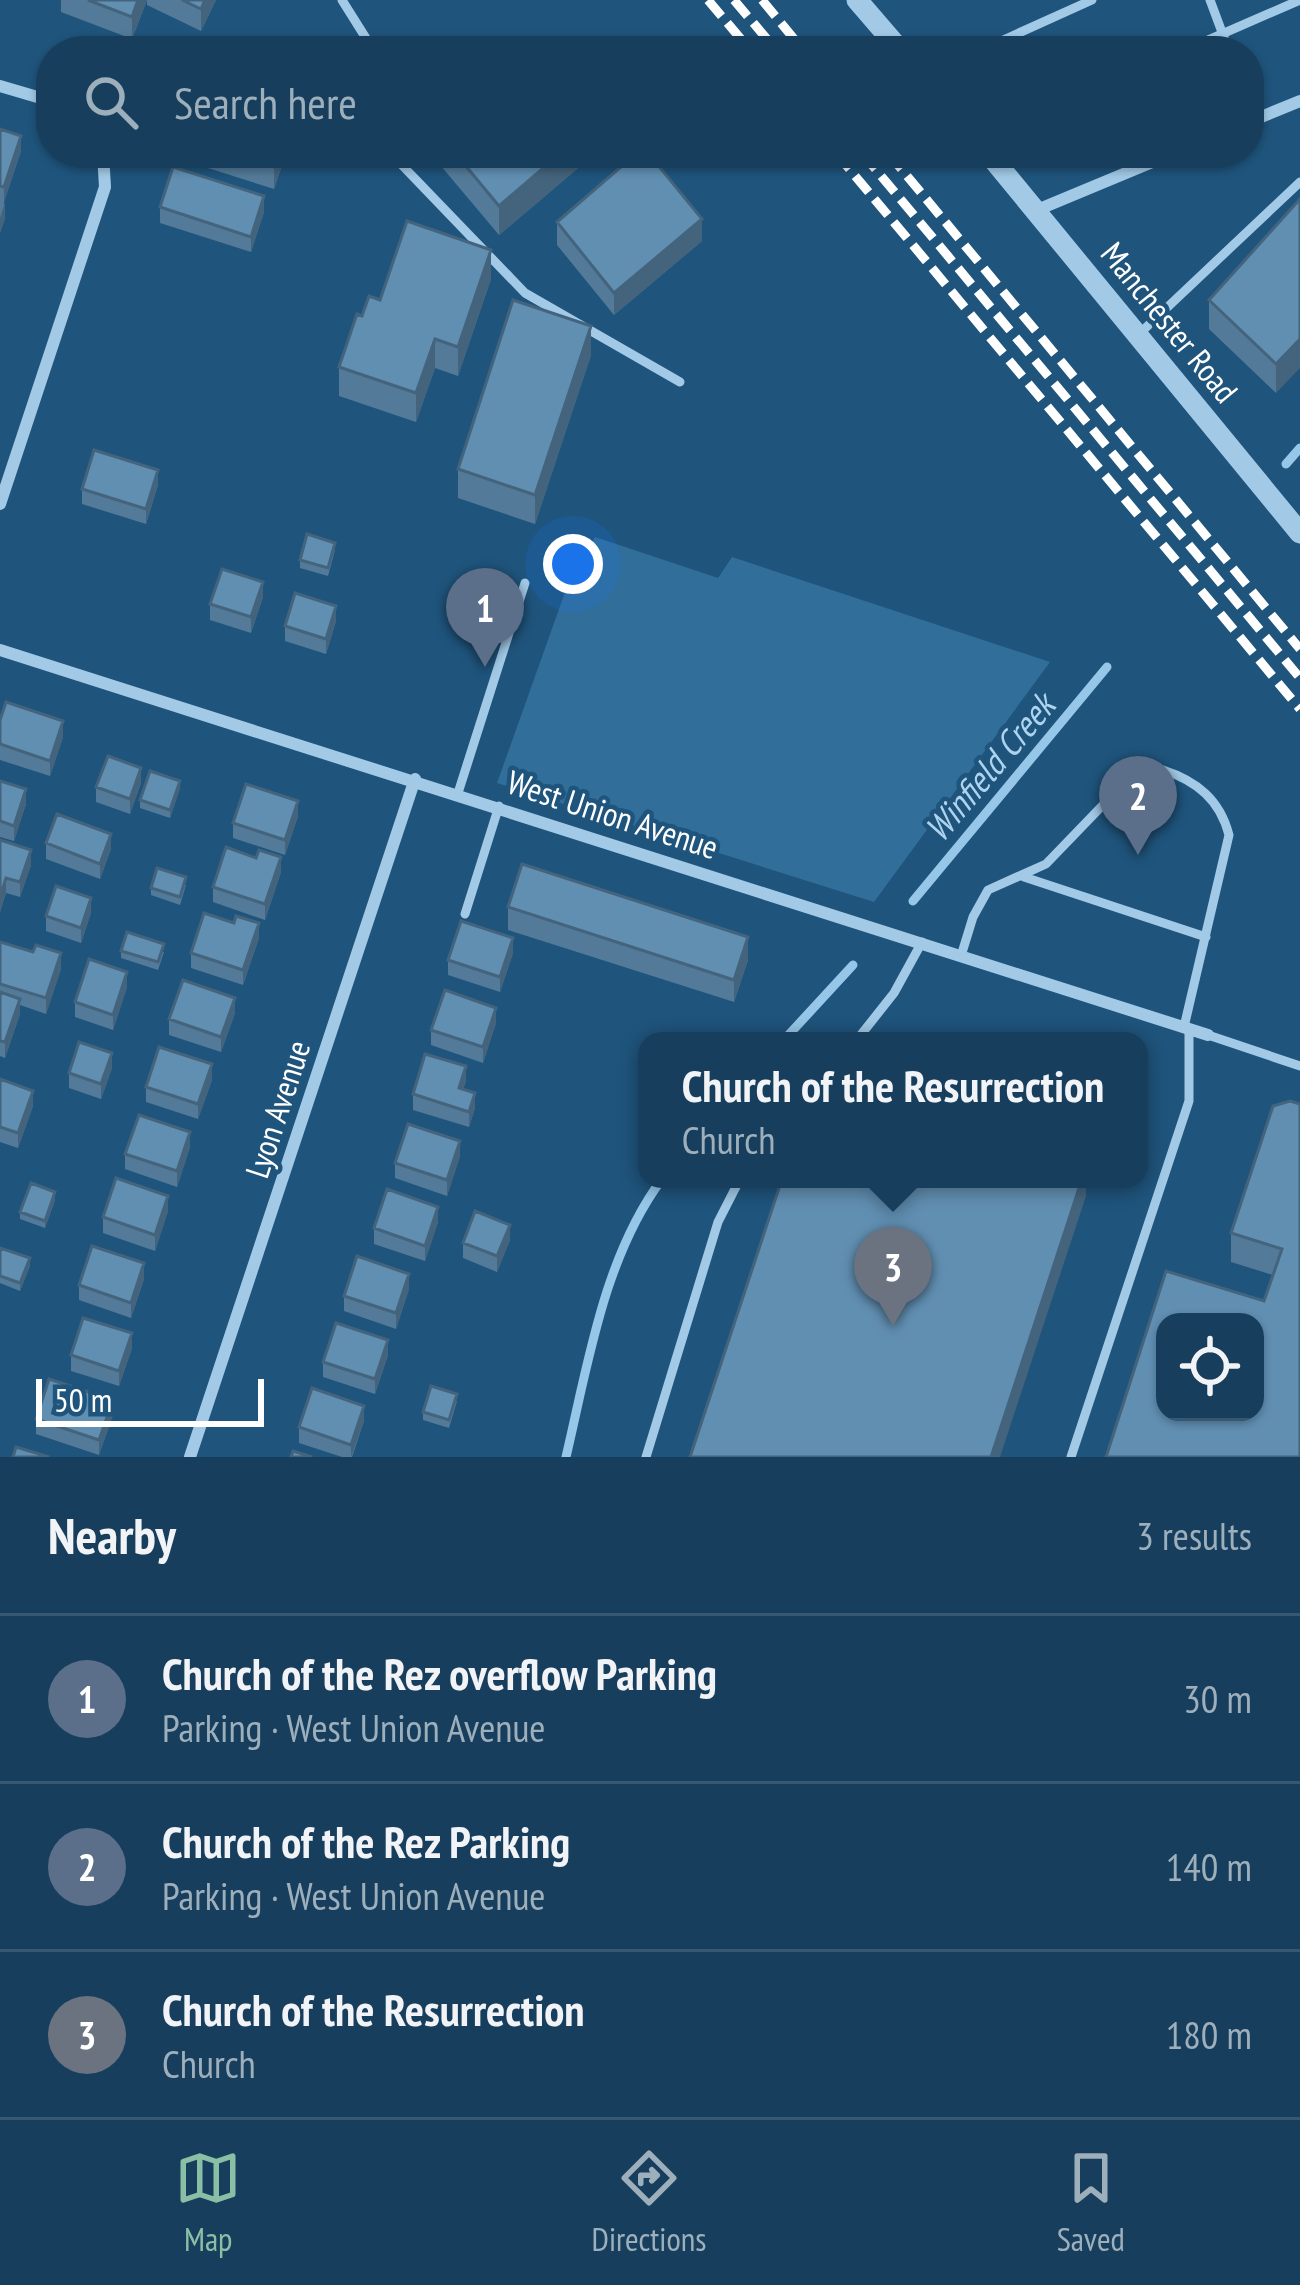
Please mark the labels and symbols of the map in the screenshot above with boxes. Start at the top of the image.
street label: Manchester Road [1092,233,1248,411]
your location [543,534,603,594]
pin: 1 [446,568,524,667]
water label: Winfield Creek [913,680,1067,851]
pin: 2 [1099,756,1177,855]
street label: West Union Avenue [502,760,724,868]
street label: Lyon Avenue [235,1035,319,1183]
pin: 3 [854,1227,932,1326]
scale bar [36,1373,264,1426]

